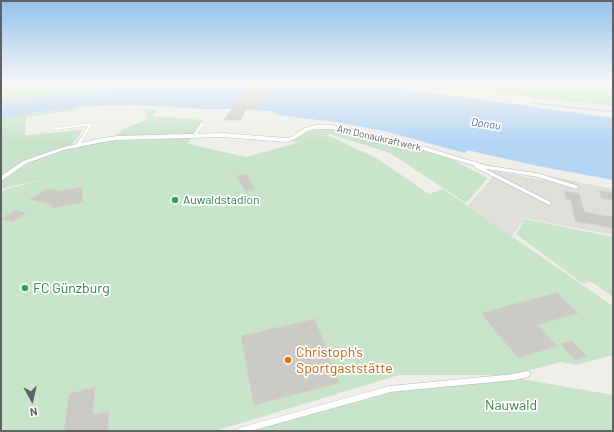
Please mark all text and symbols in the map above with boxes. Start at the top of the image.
water label: Donau [470,115,502,133]
street label: Am Donaukraftwerk [336,123,422,153]
place label: Auwaldstadion [183,193,260,207]
marker: Auwaldstadion [170,195,180,205]
place label: FC Günzburg [33,280,110,296]
marker: FC Günzburg [20,283,30,293]
place label: Christoph's Sportgaststätte [296,344,393,376]
marker: Christoph's Sportgaststätte [283,355,293,365]
north arrow [12,380,52,420]
park label: Nauwald [485,397,537,413]
text: N [29,405,38,419]

